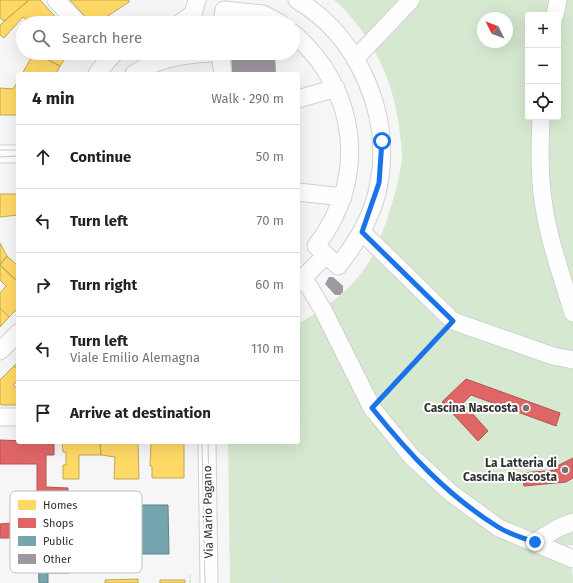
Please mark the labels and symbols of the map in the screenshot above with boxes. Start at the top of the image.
north arrow [477,12,513,48]
route start [373,132,391,150]
place label: Cascina Nascosta [424,401,518,415]
marker: Cascina Nascosta [521,403,531,413]
place label: La Latteria di Cascina Nascosta [463,456,557,484]
street label: Via Mario Pagano [200,465,216,559]
marker: La Latteria di Cascina Nascosta [560,465,570,475]
legend [10,491,142,573]
text: Homes [43,499,77,512]
text: Shops [43,517,74,530]
route end [526,533,544,551]
text: Public [43,535,74,548]
text: Other [43,553,72,566]

